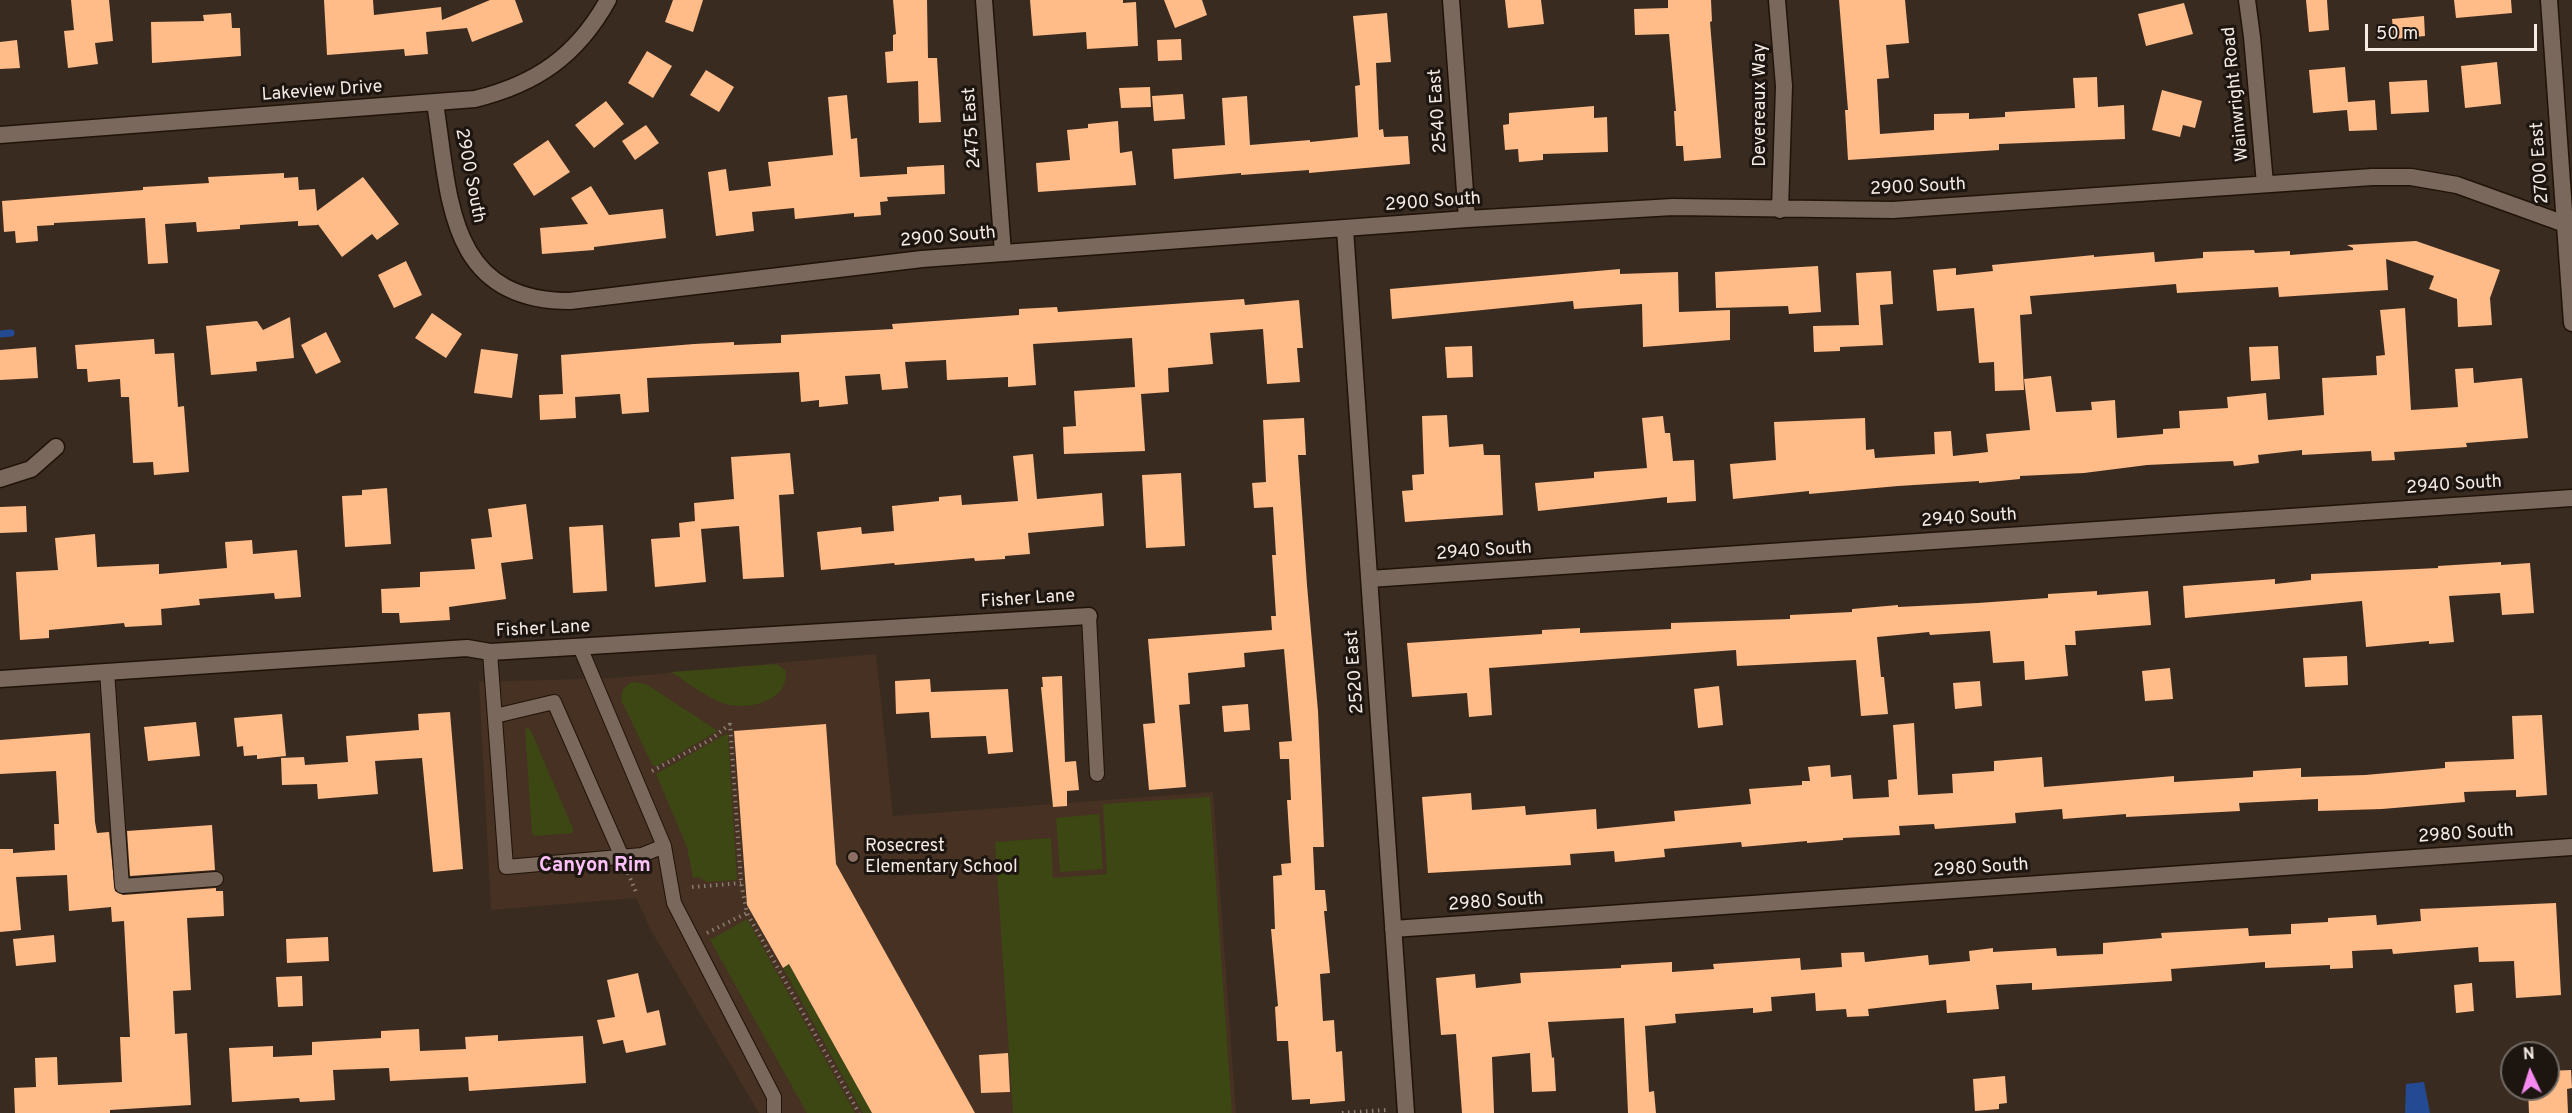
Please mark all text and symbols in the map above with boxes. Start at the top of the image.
scale bar [2368,12,2540,50]
text: 50 m [2376,23,2418,46]
street label: Wainwright Road [2219,25,2255,163]
street label: Devereaux Way [1750,43,1772,167]
street label: 2540 East [1425,68,1453,154]
street label: Lakeview Drive [261,77,383,107]
street label: 2475 East [959,86,987,170]
street label: 2700 East [2527,121,2555,205]
street label: 2900 South [449,127,489,225]
street label: 2900 South [1869,175,1967,201]
street label: 2900 South [1384,189,1482,217]
street label: 2900 South [899,223,997,253]
street label: 2940 South [2405,472,2503,500]
street label: 2940 South [1920,505,2018,533]
street label: 2940 South [1435,538,1533,566]
street label: Fisher Lane [980,586,1076,614]
street label: Fisher Lane [495,617,591,643]
street label: 2520 East [1342,629,1370,715]
street label: 2980 South [2418,821,2514,849]
place label: Rosecrest Elementary School [865,836,1018,878]
marker: Rosecrest Elementary School [846,850,860,864]
district label: Canyon Rim [539,855,651,879]
street label: 2980 South [1933,855,2029,883]
street label: 2980 South [1448,889,1544,917]
north arrow [2500,1041,2560,1101]
text: N [2522,1045,2535,1065]

